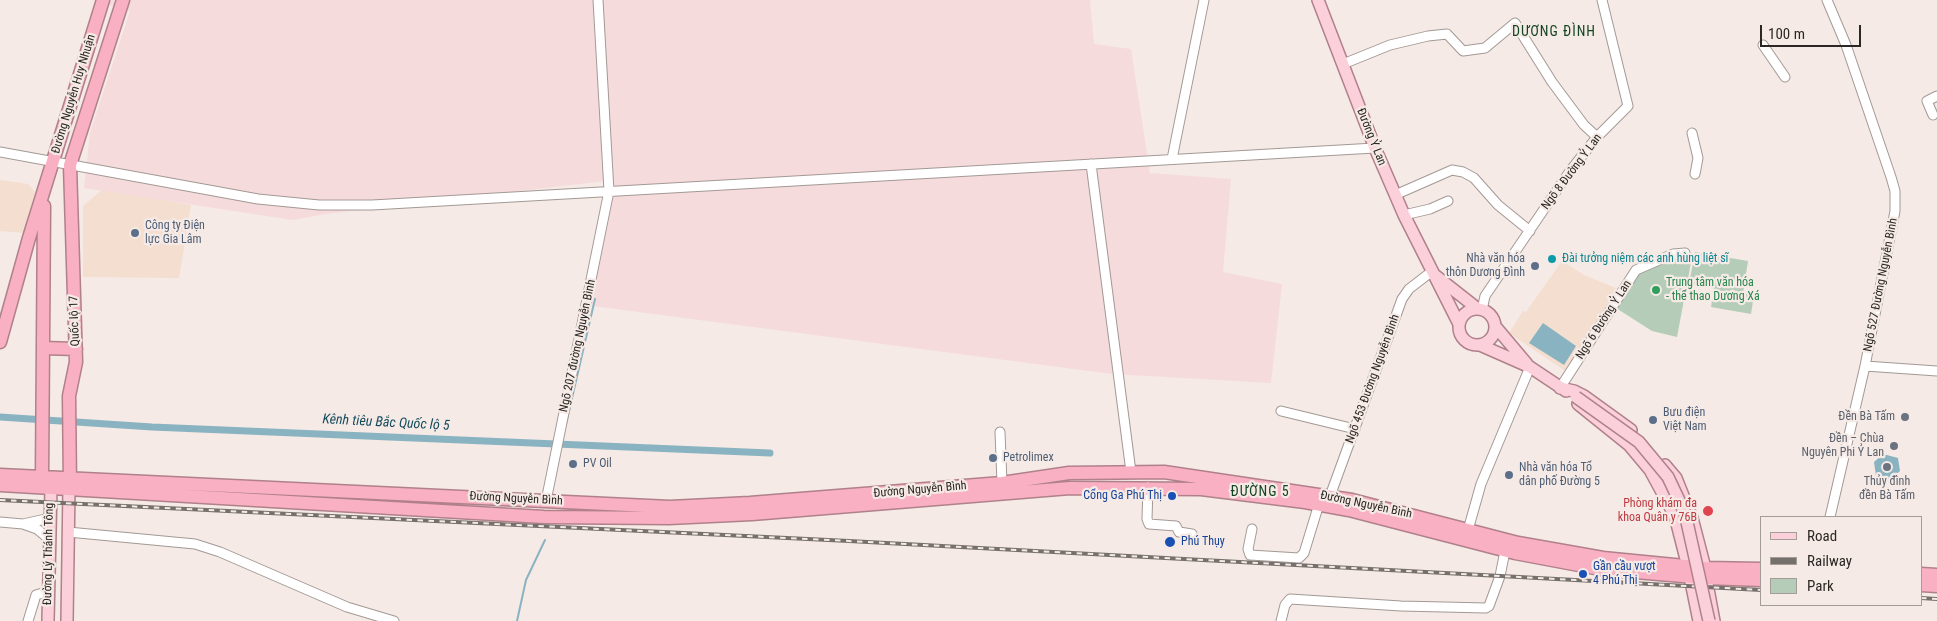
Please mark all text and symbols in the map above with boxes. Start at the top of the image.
scale bar [1762,15,1863,47]
district label: DƯƠNG ĐÌNH [1511,24,1597,40]
text: 100 m [1768,25,1805,43]
street label: Đường Nguyễn Huy Nhuận [49,33,99,155]
street label: Đường Ỷ Lan [1353,106,1389,168]
street label: Ngõ 8 Đường Ỷ Lan [1539,131,1605,213]
street label: Ngõ 527 Đường Nguyễn Bình [1861,217,1901,353]
place label: Công ty Điện lực Gia Lâm [145,219,205,247]
marker: Công ty Điện lực Gia Lâm [129,227,141,239]
place label: Nhà văn hóa thôn Dương Đình [1446,252,1525,280]
place label: Đài tưởng niệm các anh hùng liệt sĩ [1562,252,1728,266]
marker: Đài tưởng niệm các anh hùng liệt sĩ [1546,253,1558,265]
marker: Nhà văn hóa thôn Dương Đình [1529,260,1541,272]
place label: Trung tâm văn hóa - thể thao Dương Xá [1666,276,1760,304]
street label: Ngõ 207 đường Nguyễn Bình [557,278,599,414]
street label: Ngõ 6 Đường Ỷ Lan [1573,278,1635,362]
marker: Trung tâm văn hóa - thể thao Dương Xá [1650,284,1662,296]
street label: Quốc lộ 17 [67,295,83,347]
street label: Ngõ 453 Đường Nguyễn Bình [1343,313,1403,445]
place label: Bưu điện Việt Nam [1663,406,1707,434]
place label: Đền Bà Tấm [1838,410,1895,424]
water label: Kênh tiêu Bắc Quốc lộ 5 [322,411,450,435]
marker: Đền Bà Tấm [1899,411,1911,423]
marker: Bưu điện Việt Nam [1647,414,1659,426]
place label: Đền – Chùa Nguyên Phi Ỷ Lan [1801,432,1884,460]
marker: Đền – Chùa Nguyên Phi Ỷ Lan [1888,440,1900,452]
place label: Petrolimex [1003,451,1054,465]
marker: Petrolimex [987,452,999,464]
place label: PV Oil [583,457,612,471]
marker: PV Oil [567,458,579,470]
place label: Nhà văn hóa Tổ dân phố Đường 5 [1519,461,1600,489]
marker: Thủy đình đền Bà Tấm [1881,461,1893,473]
marker: Nhà văn hóa Tổ dân phố Đường 5 [1503,469,1515,481]
place label: Thủy đình đền Bà Tấm [1859,475,1915,503]
street label: Đường Nguyễn Bình [873,479,967,501]
district label: ĐƯỜNG 5 [1230,484,1290,500]
street label: Đường Nguyễn Bình [1319,488,1413,522]
street label: Đường Nguyễn Bình [469,489,563,509]
place label: Cổng Ga Phú Thị [1083,489,1162,503]
marker: Cổng Ga Phú Thị [1166,490,1178,502]
place label: Phòng khám đa khoa Quân y 76B [1618,497,1697,525]
street label: Đường Lý Thánh Tông [41,503,57,605]
marker: Phòng khám đa khoa Quân y 76B [1701,504,1715,518]
legend [1760,516,1922,606]
text: Road [1807,527,1837,545]
marker: Phú Thụy [1163,535,1177,549]
place label: Phú Thụy [1181,535,1225,549]
text: Railway [1807,552,1852,570]
place label: Gần cầu vượt 4 Phú Thị [1593,560,1656,588]
marker: Gần cầu vượt 4 Phú Thị [1577,568,1589,580]
text: Park [1807,577,1834,595]

